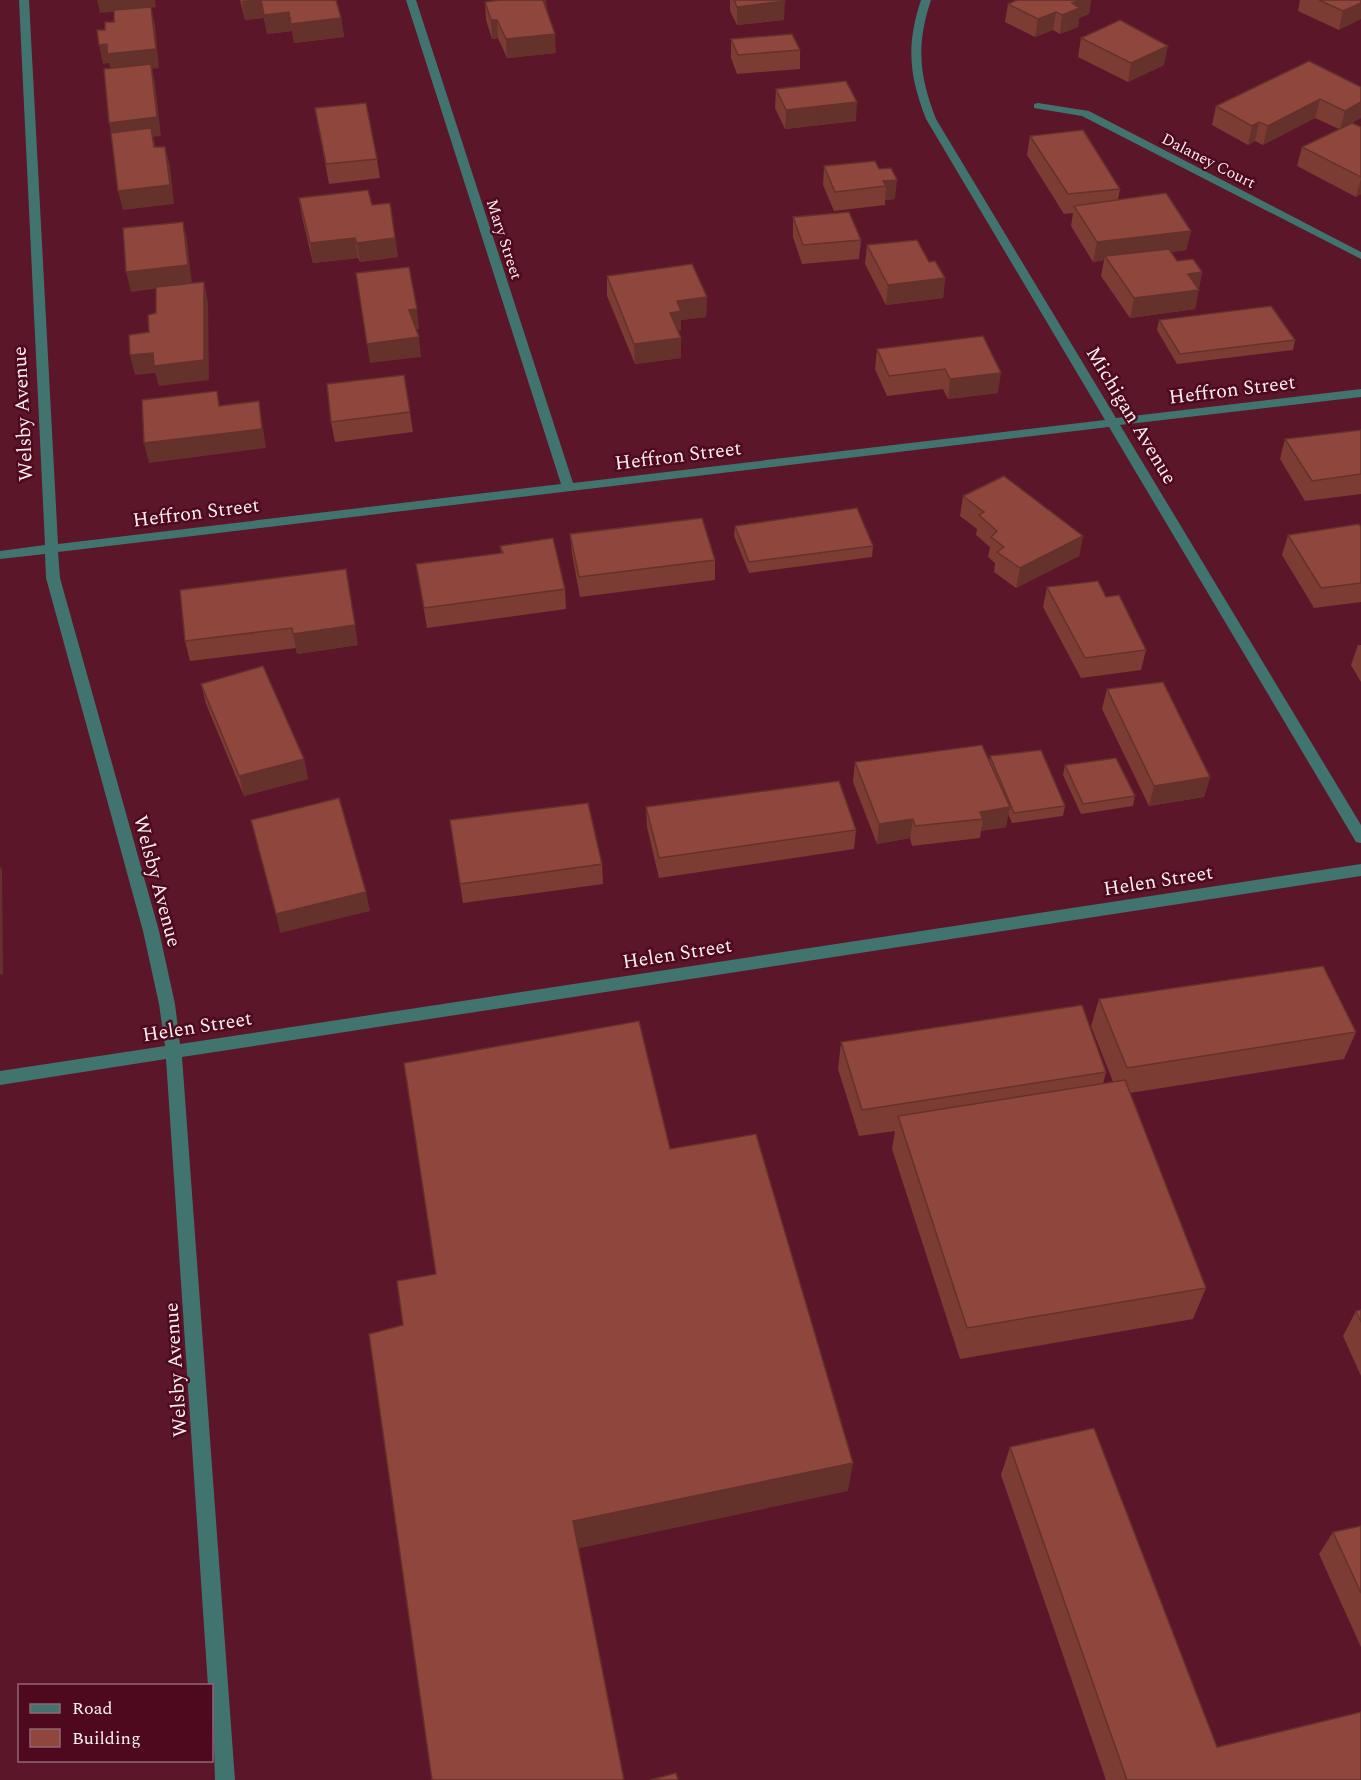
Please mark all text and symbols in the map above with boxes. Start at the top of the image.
street label: Dalaney Court [1157,127,1260,195]
street label: Mary Street [480,196,528,283]
street label: Michigan Avenue [1078,341,1184,490]
street label: Welsby Avenue [4,346,42,482]
street label: Heffron Street [1167,367,1297,413]
street label: Heffron Street [613,433,743,479]
street label: Heffron Street [131,490,261,536]
street label: Welsby Avenue [125,812,189,950]
street label: Helen Street [1101,858,1215,904]
street label: Helen Street [620,931,734,977]
street label: Helen Street [140,1004,254,1050]
street label: Welsby Avenue [156,1302,196,1438]
legend [18,1684,213,1762]
text: Road [72,1695,113,1722]
text: Building [72,1725,141,1752]

